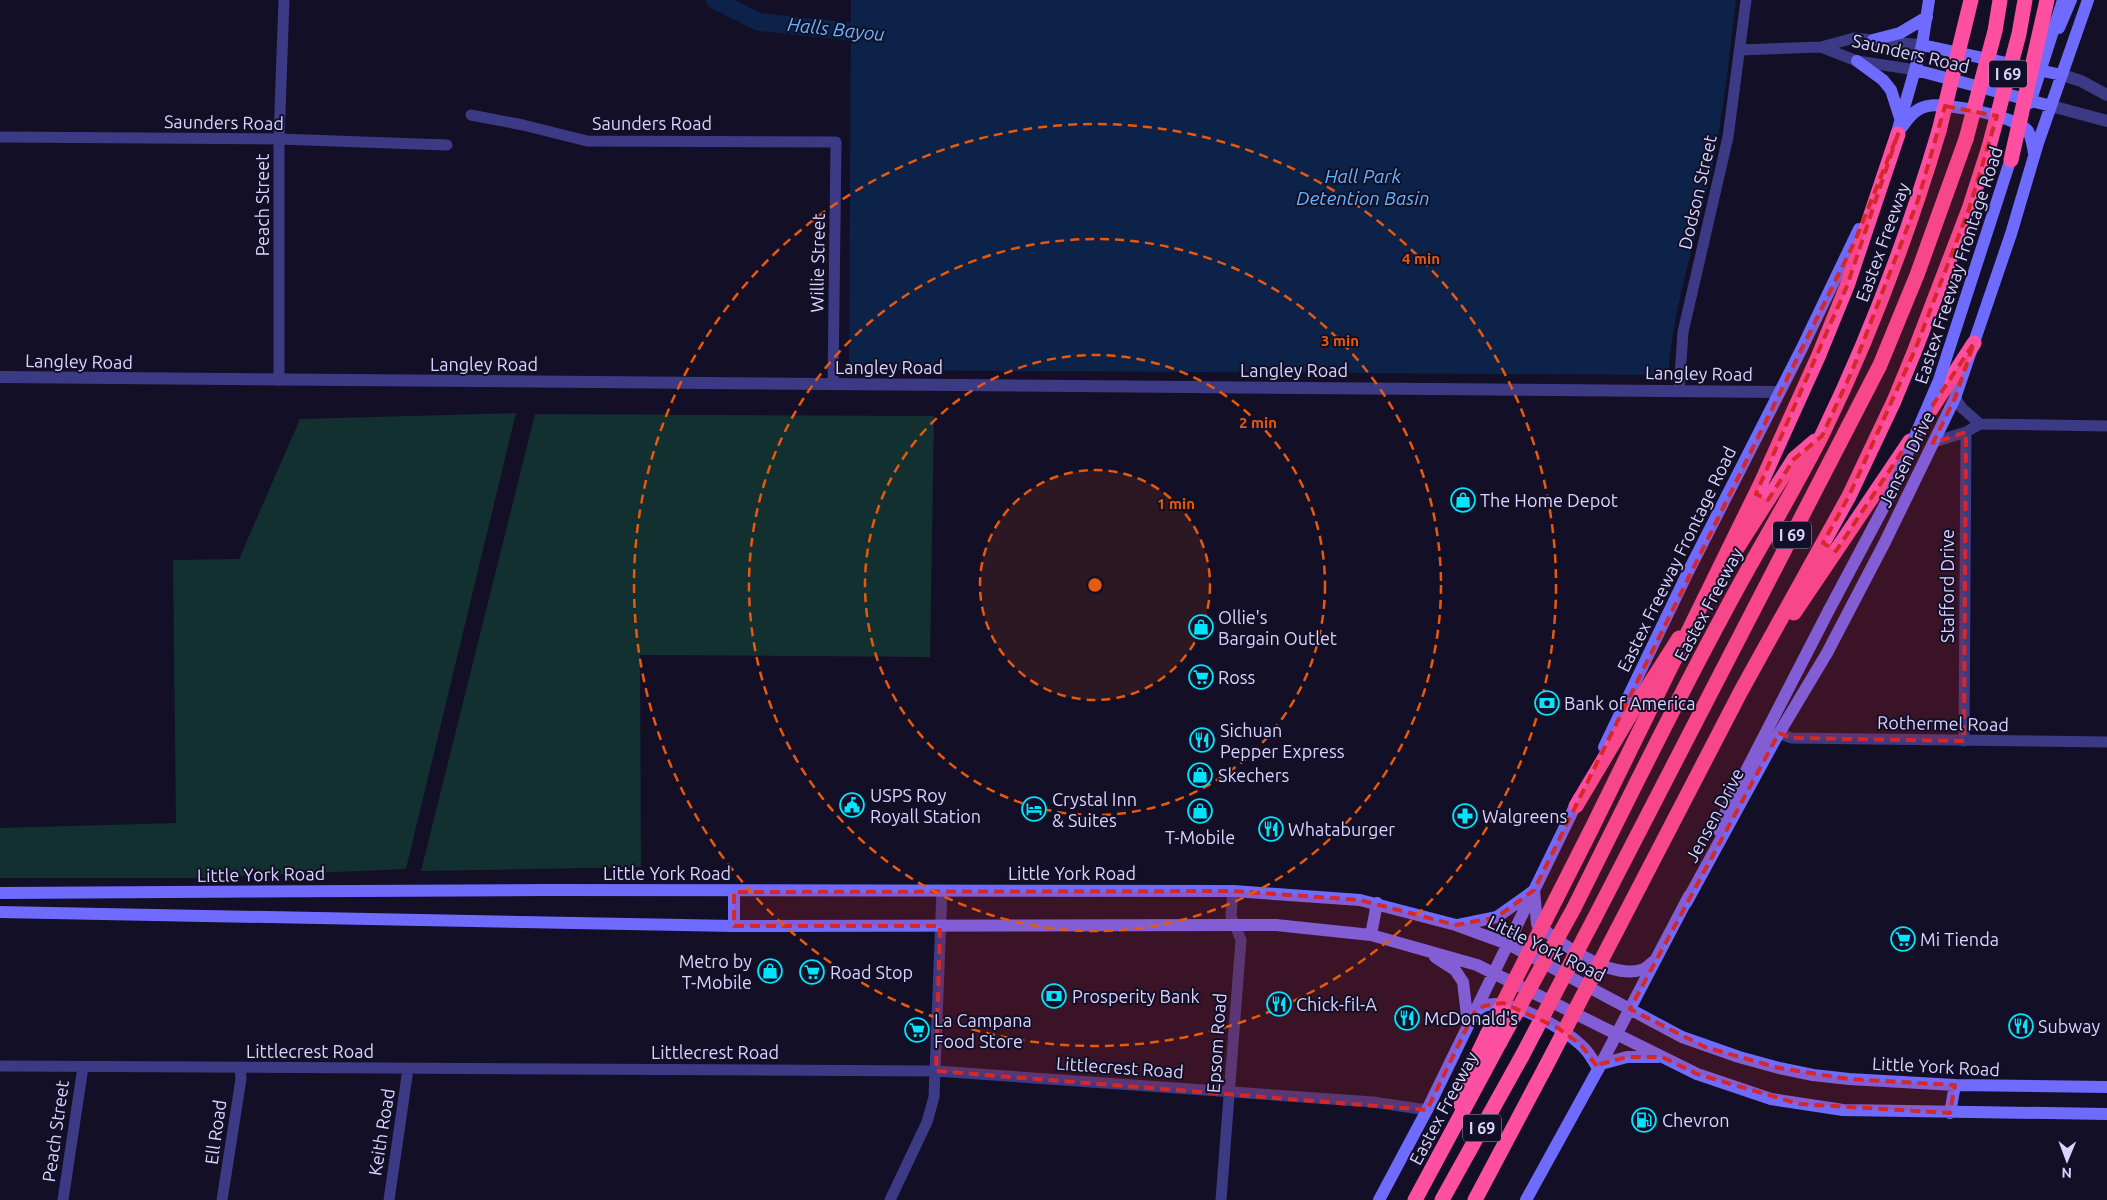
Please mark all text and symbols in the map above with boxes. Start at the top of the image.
water label: Halls Bayou [786,13,886,45]
street label: Saunders Road [1850,30,1972,76]
road number: I 69 [1989,61,2027,88]
street label: Saunders Road [164,111,284,133]
street label: Saunders Road [592,113,712,133]
street label: Dodson Street [1674,133,1720,251]
street label: Eastex Freeway Frontage Road [1910,144,2006,386]
street label: Peach Street [252,154,272,256]
water label: Hall Park Detention Basin [1296,165,1430,209]
street label: Eastex Freeway [1851,180,1913,304]
street label: Willie Street [806,213,828,313]
text: 4 min [1402,250,1440,267]
text: 3 min [1321,332,1359,349]
street label: Langley Road [25,350,133,372]
street label: Langley Road [430,354,538,374]
street label: Langley Road [835,357,943,377]
street label: Langley Road [1240,360,1348,380]
street label: Langley Road [1645,362,1753,384]
street label: Jensen Drive [1874,408,1938,510]
text: 2 min [1239,414,1277,431]
street label: Eastex Freeway Frontage Road [1612,443,1740,675]
shop icon: The Home Depot [1450,487,1476,513]
place label: The Home Depot [1480,490,1618,510]
text: 1 min [1157,495,1195,512]
road number: I 69 [1773,522,1811,548]
street label: Stafford Drive [1937,529,1957,643]
street label: Eastex Freeway [1669,544,1747,664]
centre of rings [1086,576,1104,594]
place label: Ollie's Bargain Outlet [1218,607,1337,648]
shop icon: Ollie's Bargain Outlet [1188,614,1214,640]
supermarket icon: Ross [1188,664,1214,690]
place label: Ross [1218,667,1256,687]
bank icon: Bank of America [1534,690,1560,716]
place label: Bank of America [1564,693,1696,713]
street label: Rothermel Road [1877,712,2009,734]
place label: Sichuan Pepper Express [1220,720,1345,761]
restaurant icon: Sichuan Pepper Express [1189,727,1215,753]
shop icon: Skechers [1187,762,1213,788]
street label: Jensen Drive [1681,764,1747,866]
place label: Skechers [1218,765,1290,785]
place label: USPS Roy Royall Station [870,785,981,826]
place label: Crystal Inn & Suites [1052,789,1137,830]
public building icon: USPS Roy Royall Station [839,792,865,818]
hotel icon: Crystal Inn & Suites [1021,796,1047,822]
shop icon: T-Mobile [1187,798,1213,824]
pharmacy icon: Walgreens [1452,803,1478,829]
place label: Walgreens [1482,806,1568,826]
restaurant icon: Whataburger [1258,816,1284,842]
place label: Whataburger [1288,819,1395,839]
place label: T-Mobile [1165,827,1235,847]
street label: Little York Road [197,863,325,885]
street label: Little York Road [603,863,731,883]
street label: Little York Road [1008,863,1136,883]
street label: Little York Road [1485,911,1609,985]
supermarket icon: Mi Tienda [1890,926,1916,952]
place label: Mi Tienda [1920,929,1999,949]
place label: Metro by T-Mobile [679,951,752,992]
shop icon: Metro by T-Mobile [757,958,783,984]
supermarket icon: Road Stop [799,959,825,985]
place label: Road Stop [830,962,913,982]
bank icon: Prosperity Bank [1041,983,1067,1009]
place label: Prosperity Bank [1072,986,1200,1006]
restaurant icon: Chick-fil-A [1266,991,1292,1017]
street label: Epsom Road [1203,992,1229,1094]
place label: Chick-fil-A [1296,994,1377,1014]
restaurant icon: McDonald's [1394,1005,1420,1031]
place label: McDonald's [1424,1008,1518,1028]
place label: La Campana Food Store [934,1010,1032,1051]
restaurant icon: Subway [2008,1013,2034,1039]
place label: Subway [2038,1016,2100,1036]
supermarket icon: La Campana Food Store [904,1017,930,1043]
street label: Littlecrest Road [246,1041,374,1061]
street label: Littlecrest Road [651,1042,779,1062]
street label: Eastex Freeway [1405,1048,1481,1168]
street label: Littlecrest Road [1055,1053,1185,1081]
street label: Little York Road [1871,1053,2001,1079]
street label: Peach Street [38,1079,72,1183]
street label: Keith Road [364,1087,398,1177]
street label: Ell Road [201,1098,229,1166]
fuel station icon: Chevron [1631,1107,1657,1133]
place label: Chevron [1662,1110,1730,1130]
road number: I 69 [1463,1114,1501,1142]
north arrow [2042,1135,2092,1185]
text: N [2061,1165,2072,1181]

